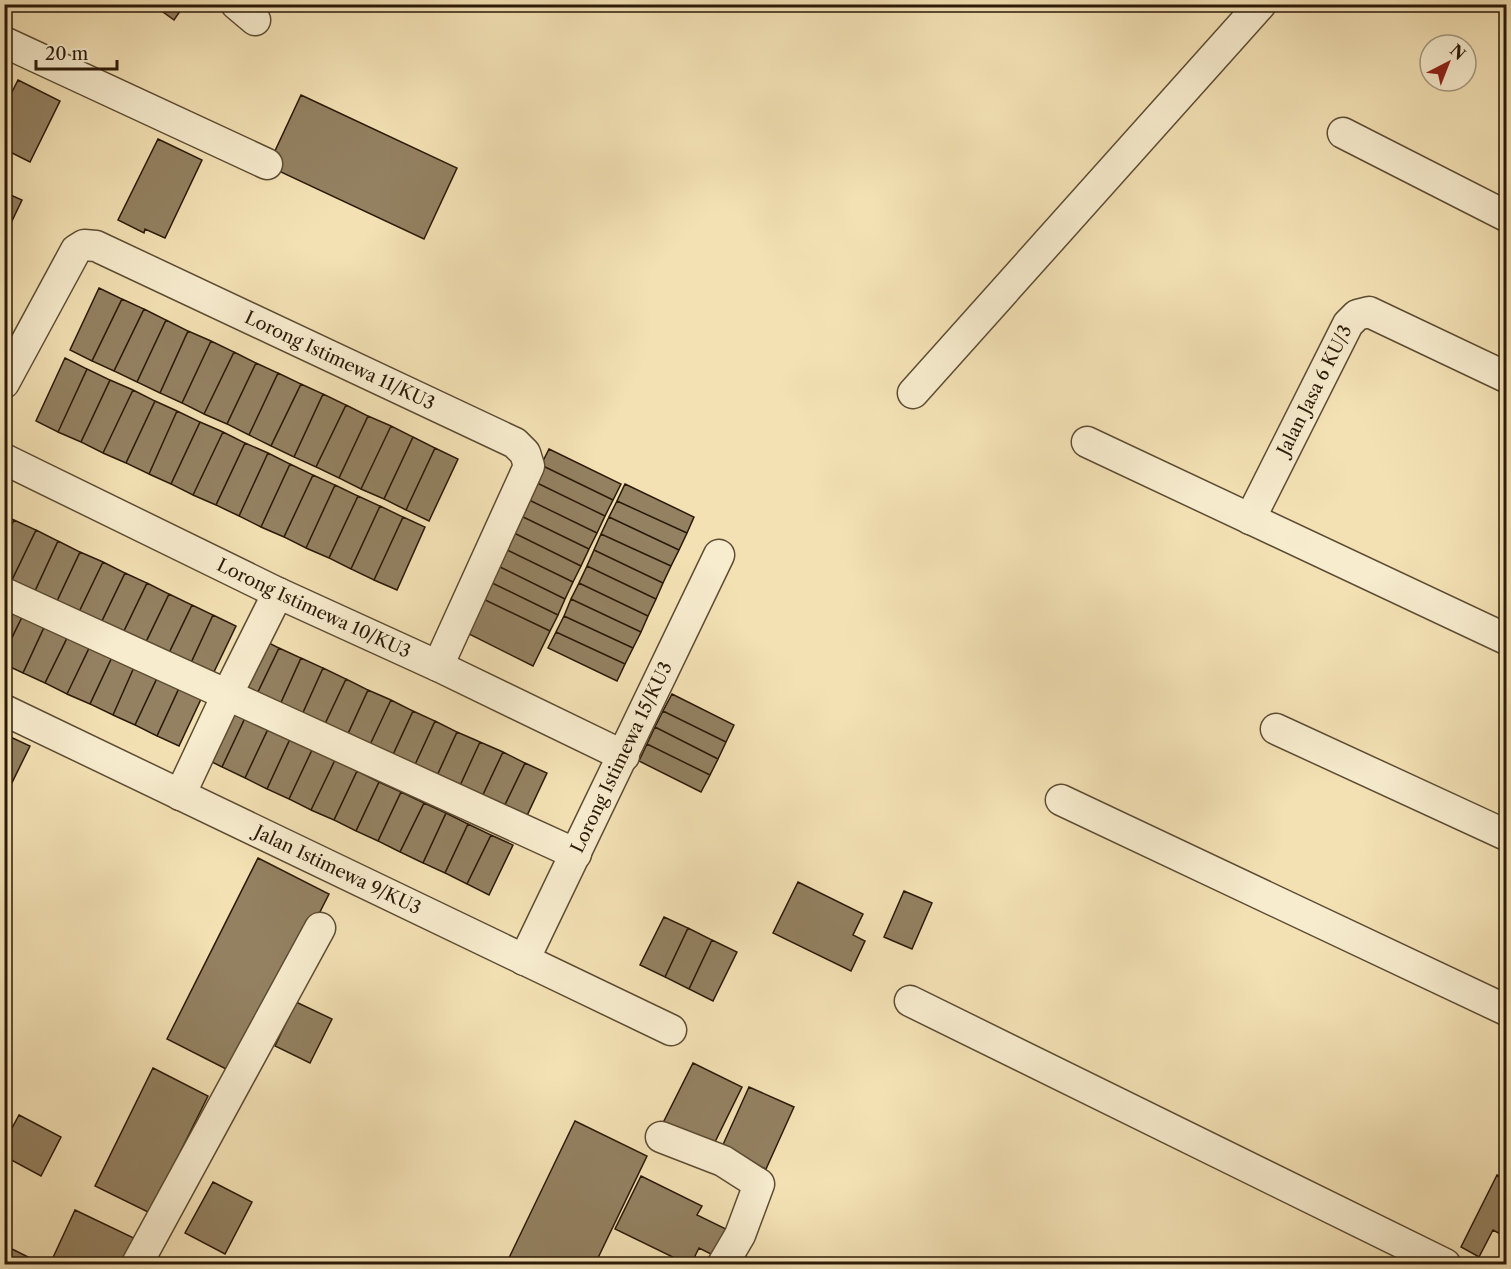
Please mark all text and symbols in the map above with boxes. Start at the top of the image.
scale bar [36,33,117,71]
north arrow [1418,33,1478,93]
text: N [1446,40,1470,64]
text: 20 m [45,43,89,65]
street label: Lorong Istimewa 11/KU3 [241,306,438,415]
street label: Jalan Jasa 6 KU/3 [1271,321,1357,462]
street label: Lorong Istimewa 10/KU3 [213,554,414,663]
street label: Lorong Istimewa 15/KU3 [566,658,677,856]
street label: Jalan Istimewa 9/KU3 [248,819,424,919]

